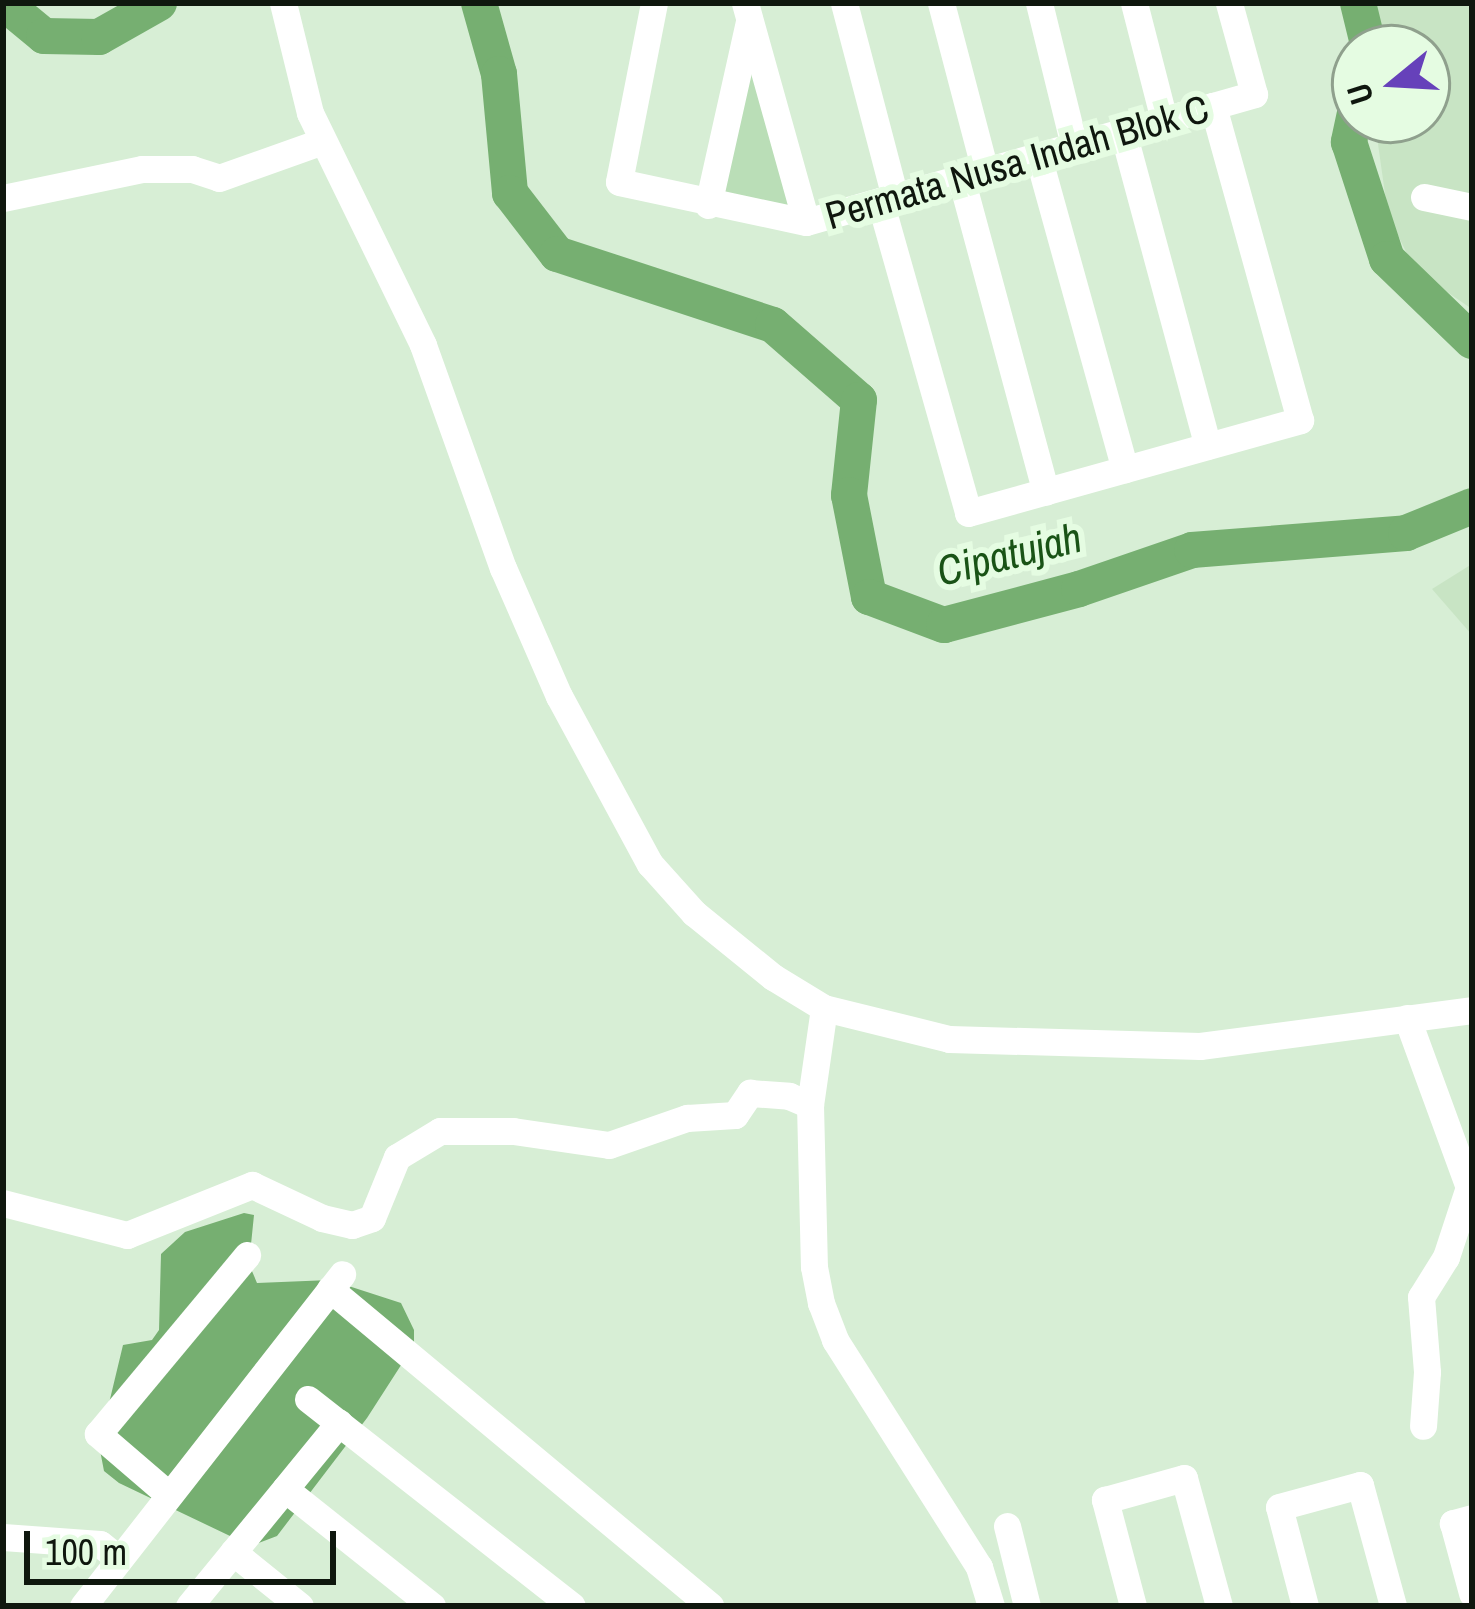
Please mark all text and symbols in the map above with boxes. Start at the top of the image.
north arrow [1331,24,1451,144]
text: U [1336,78,1384,110]
street label: Permata Nusa Indah Blok C [820,85,1214,239]
water label: Cipatujah [931,512,1087,596]
scale bar [30,1507,342,1581]
text: 100 m [45,1528,127,1576]

